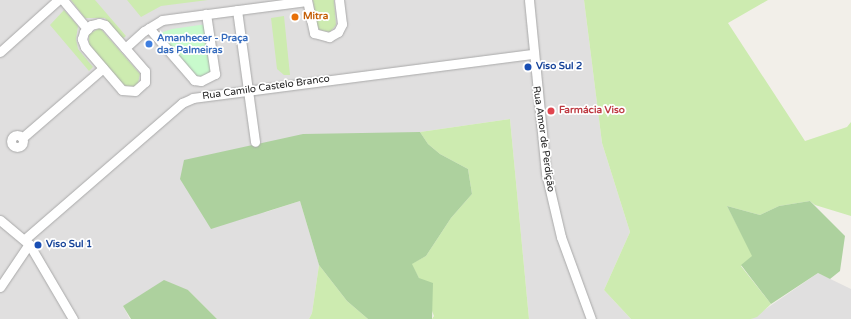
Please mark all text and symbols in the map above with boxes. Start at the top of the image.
place label: Mitra [303,11,328,23]
marker: Mitra [290,12,300,22]
place label: Amanhecer - Praça das Palmeiras [157,32,248,56]
marker: Amanhecer - Praça das Palmeiras [144,39,154,49]
place label: Viso Sul 2 [536,61,582,73]
marker: Viso Sul 2 [523,62,533,72]
street label: Rua Camilo Castelo Branco [202,73,330,103]
street label: Rua Amor de Perdição [530,85,556,193]
place label: Farmácia Viso [559,105,625,117]
marker: Farmácia Viso [546,106,556,116]
place label: Viso Sul 1 [46,239,92,251]
marker: Viso Sul 1 [33,240,43,250]

